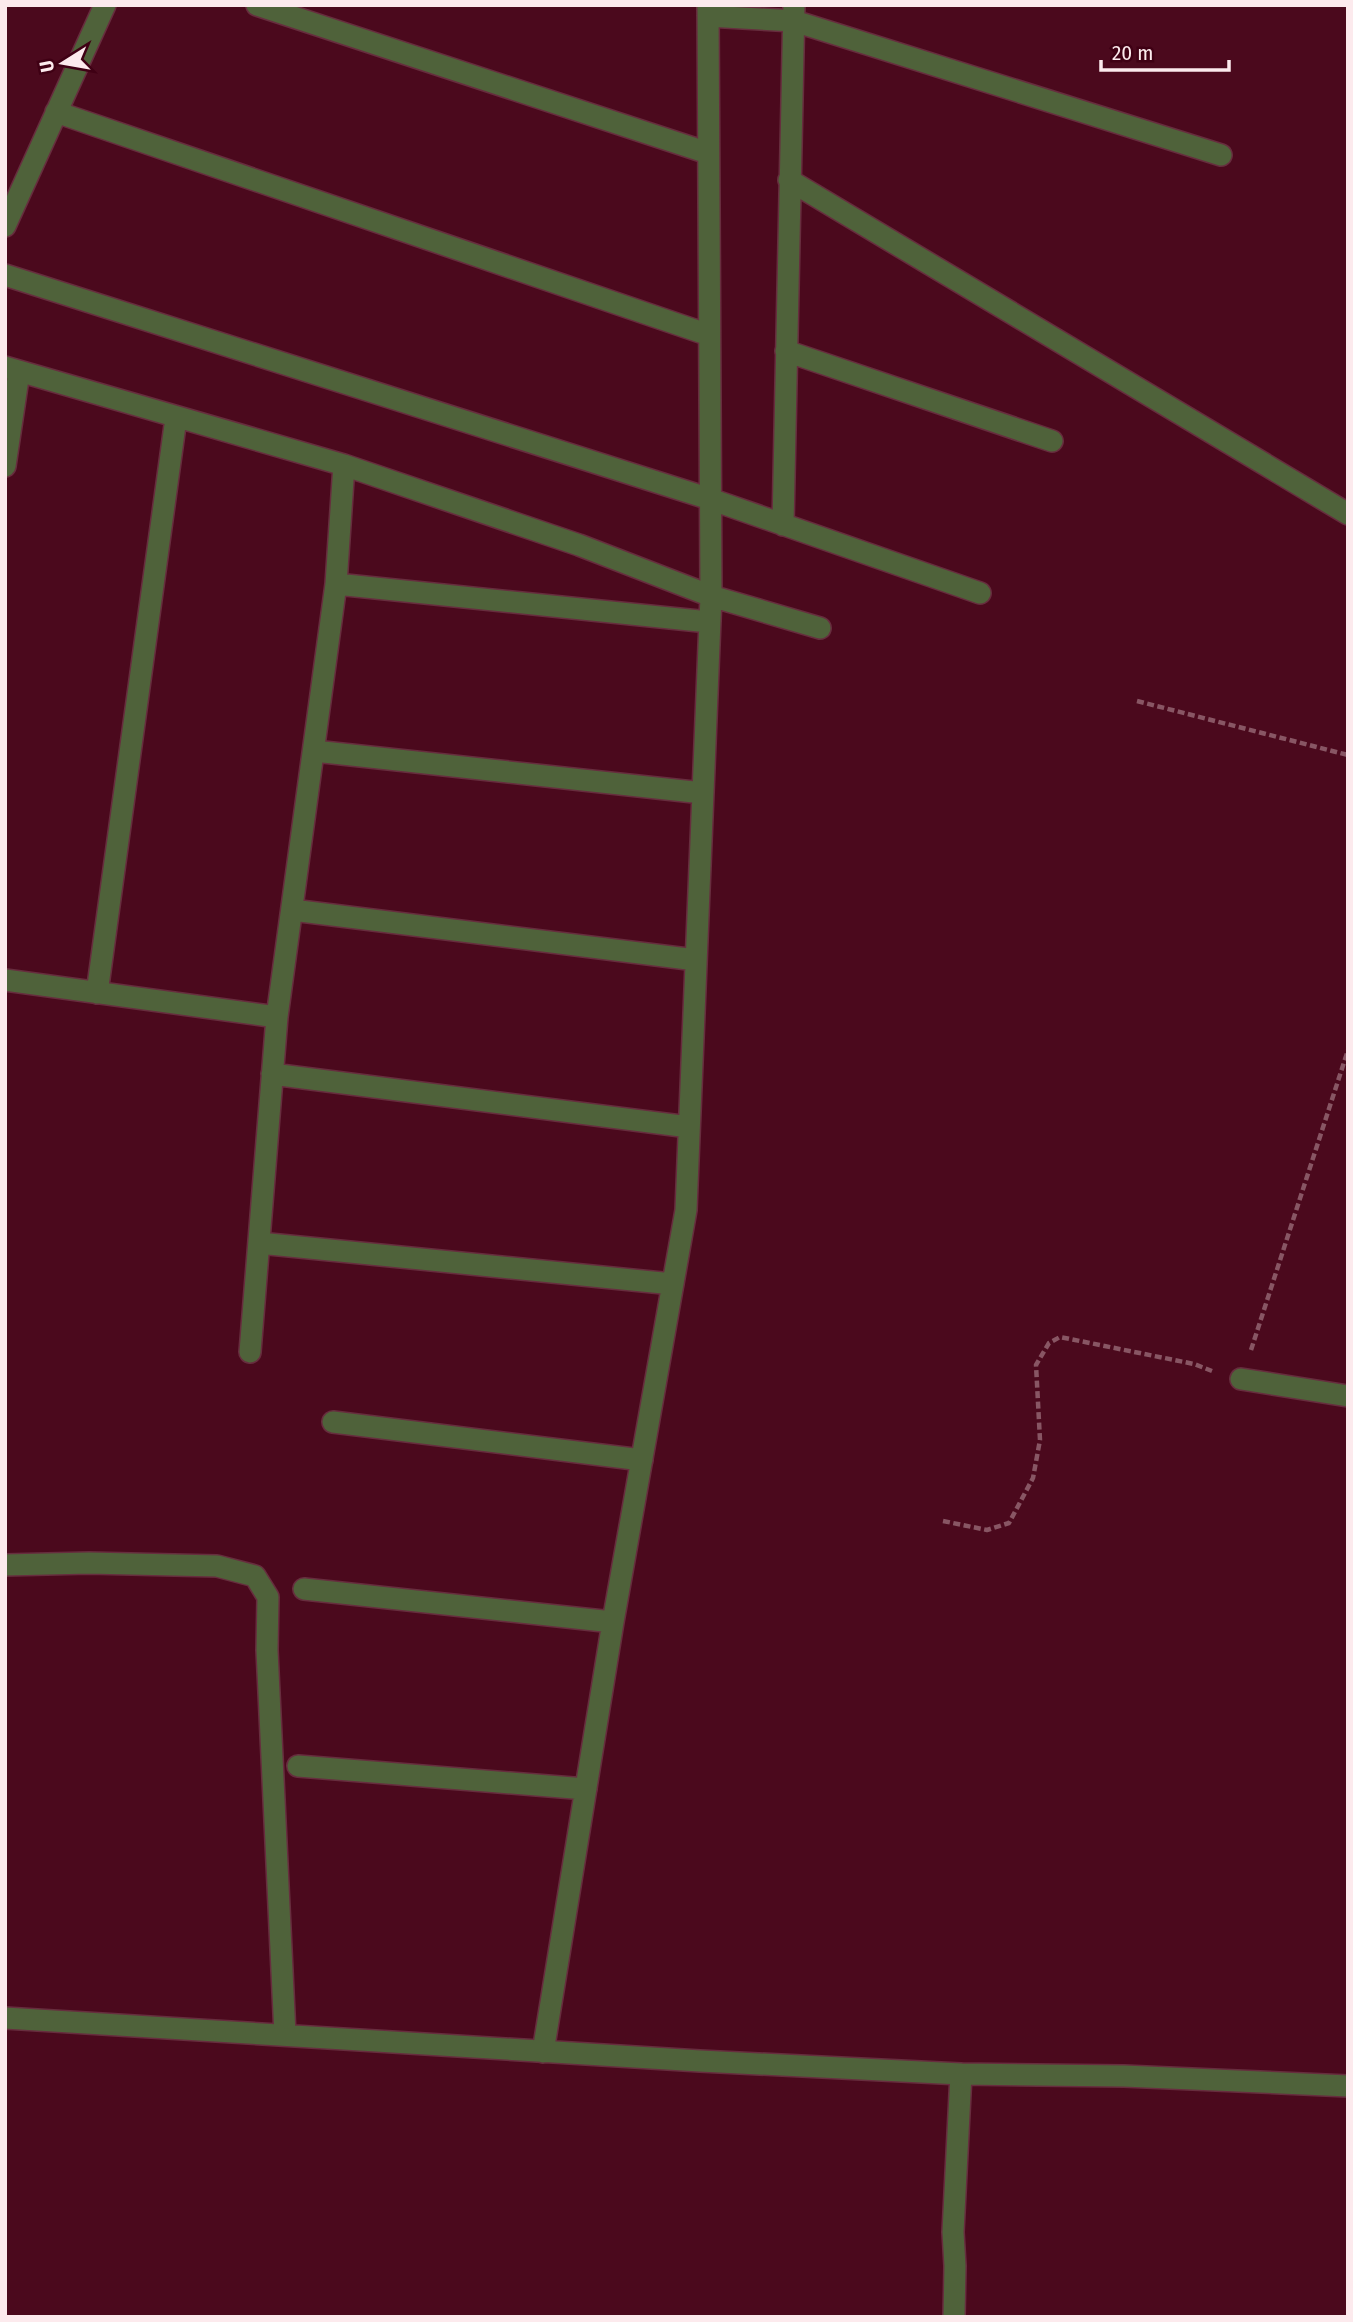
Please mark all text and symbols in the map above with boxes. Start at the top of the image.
north arrow [28,28,98,98]
scale bar [1101,28,1229,72]
text: 20 m [1112,40,1153,66]
text: U [34,58,59,74]

